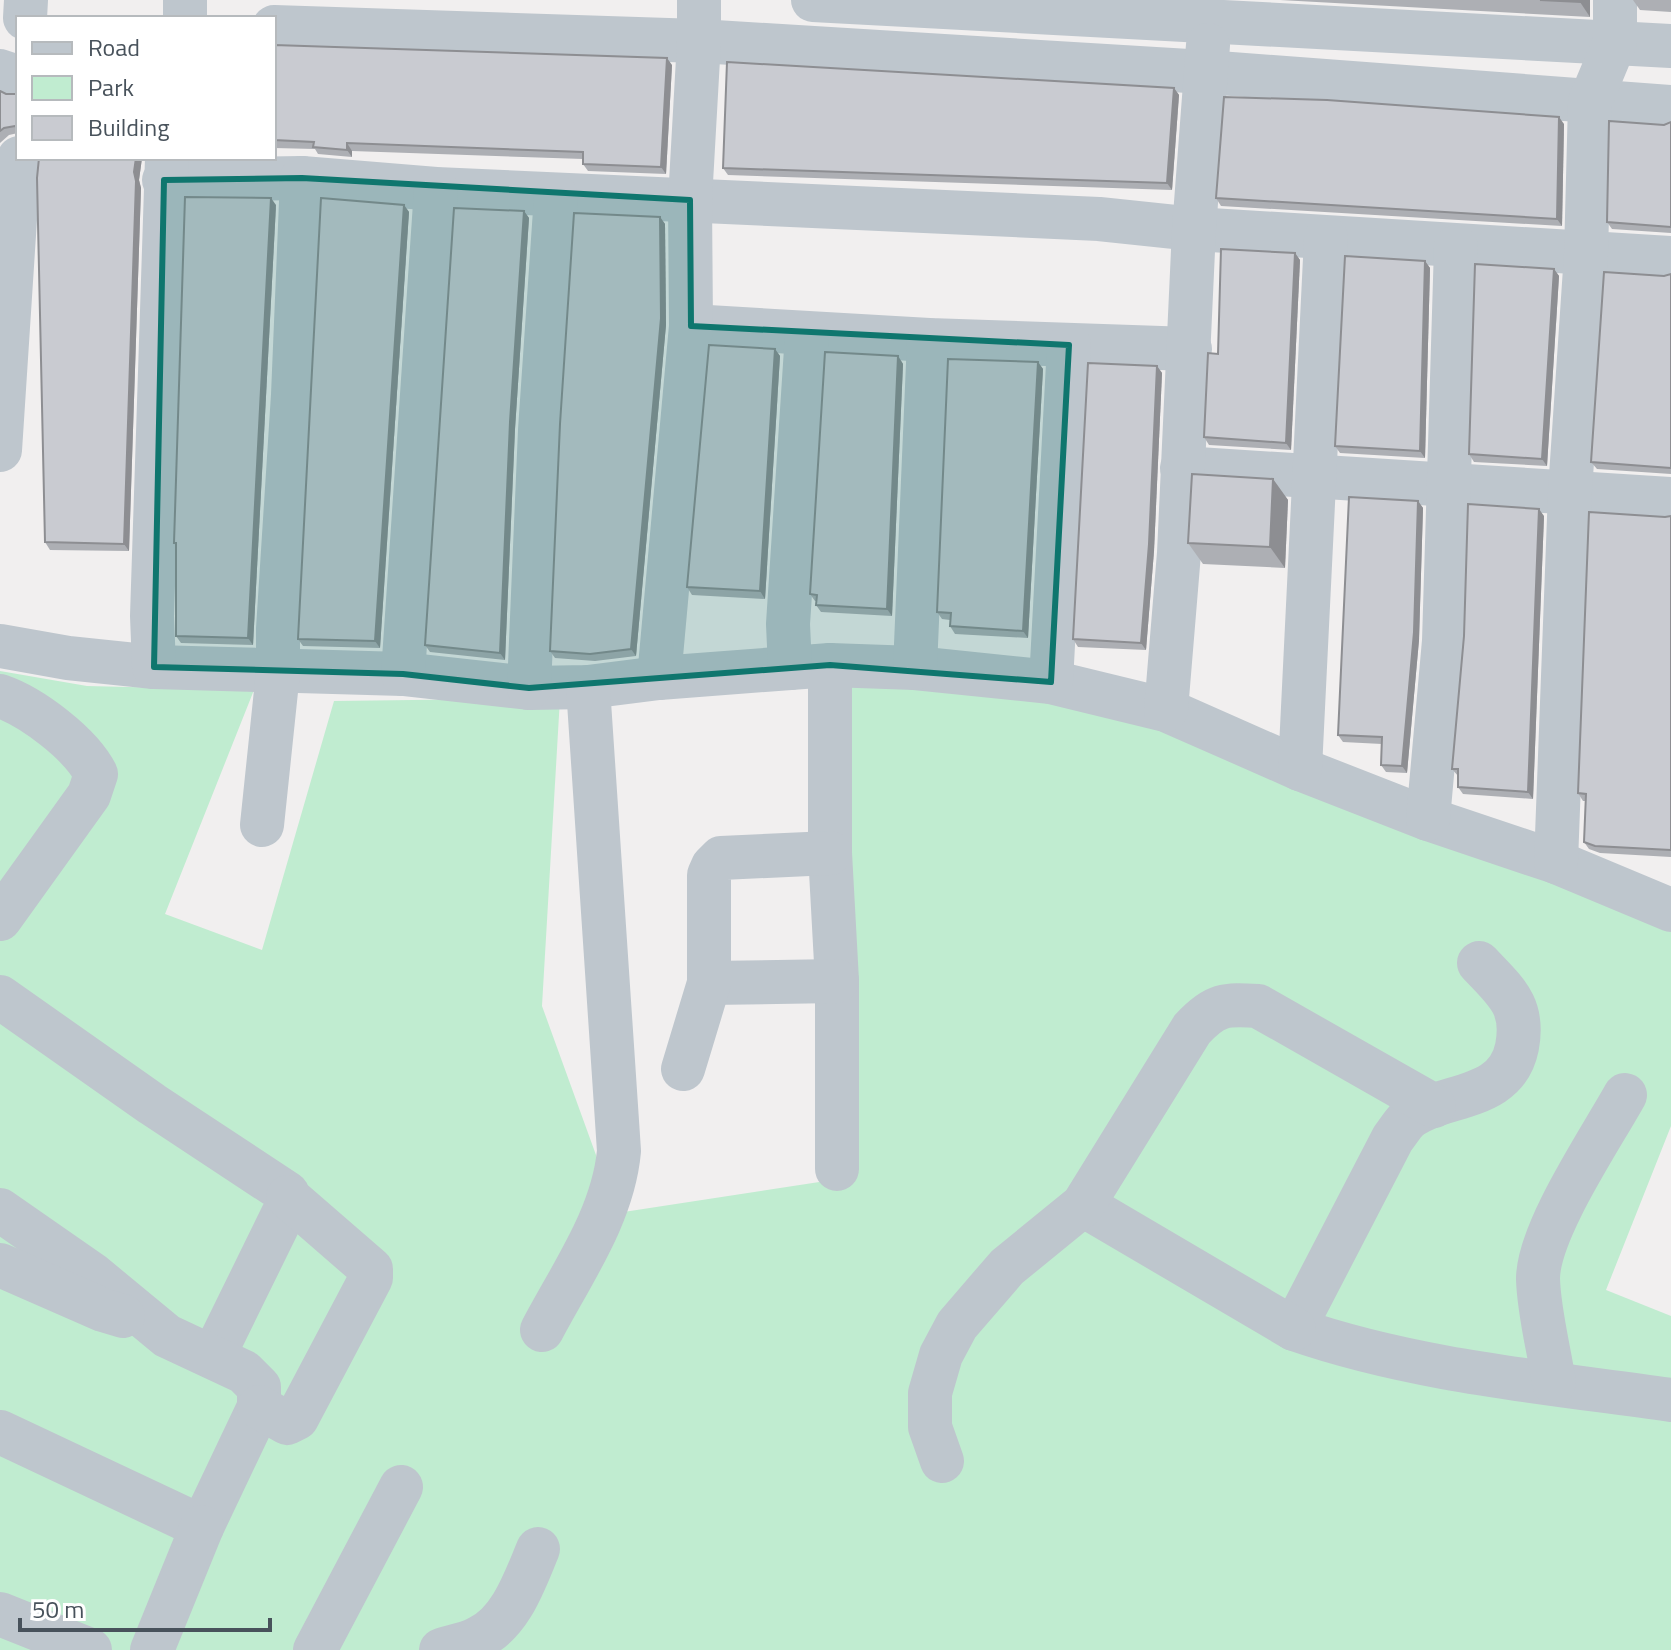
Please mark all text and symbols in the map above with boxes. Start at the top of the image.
legend [16,16,276,160]
text: Road [88,29,140,65]
text: Park [88,69,134,105]
text: Building [88,109,170,145]
scale bar [20,1582,270,1632]
text: 50 m [32,1591,84,1627]

